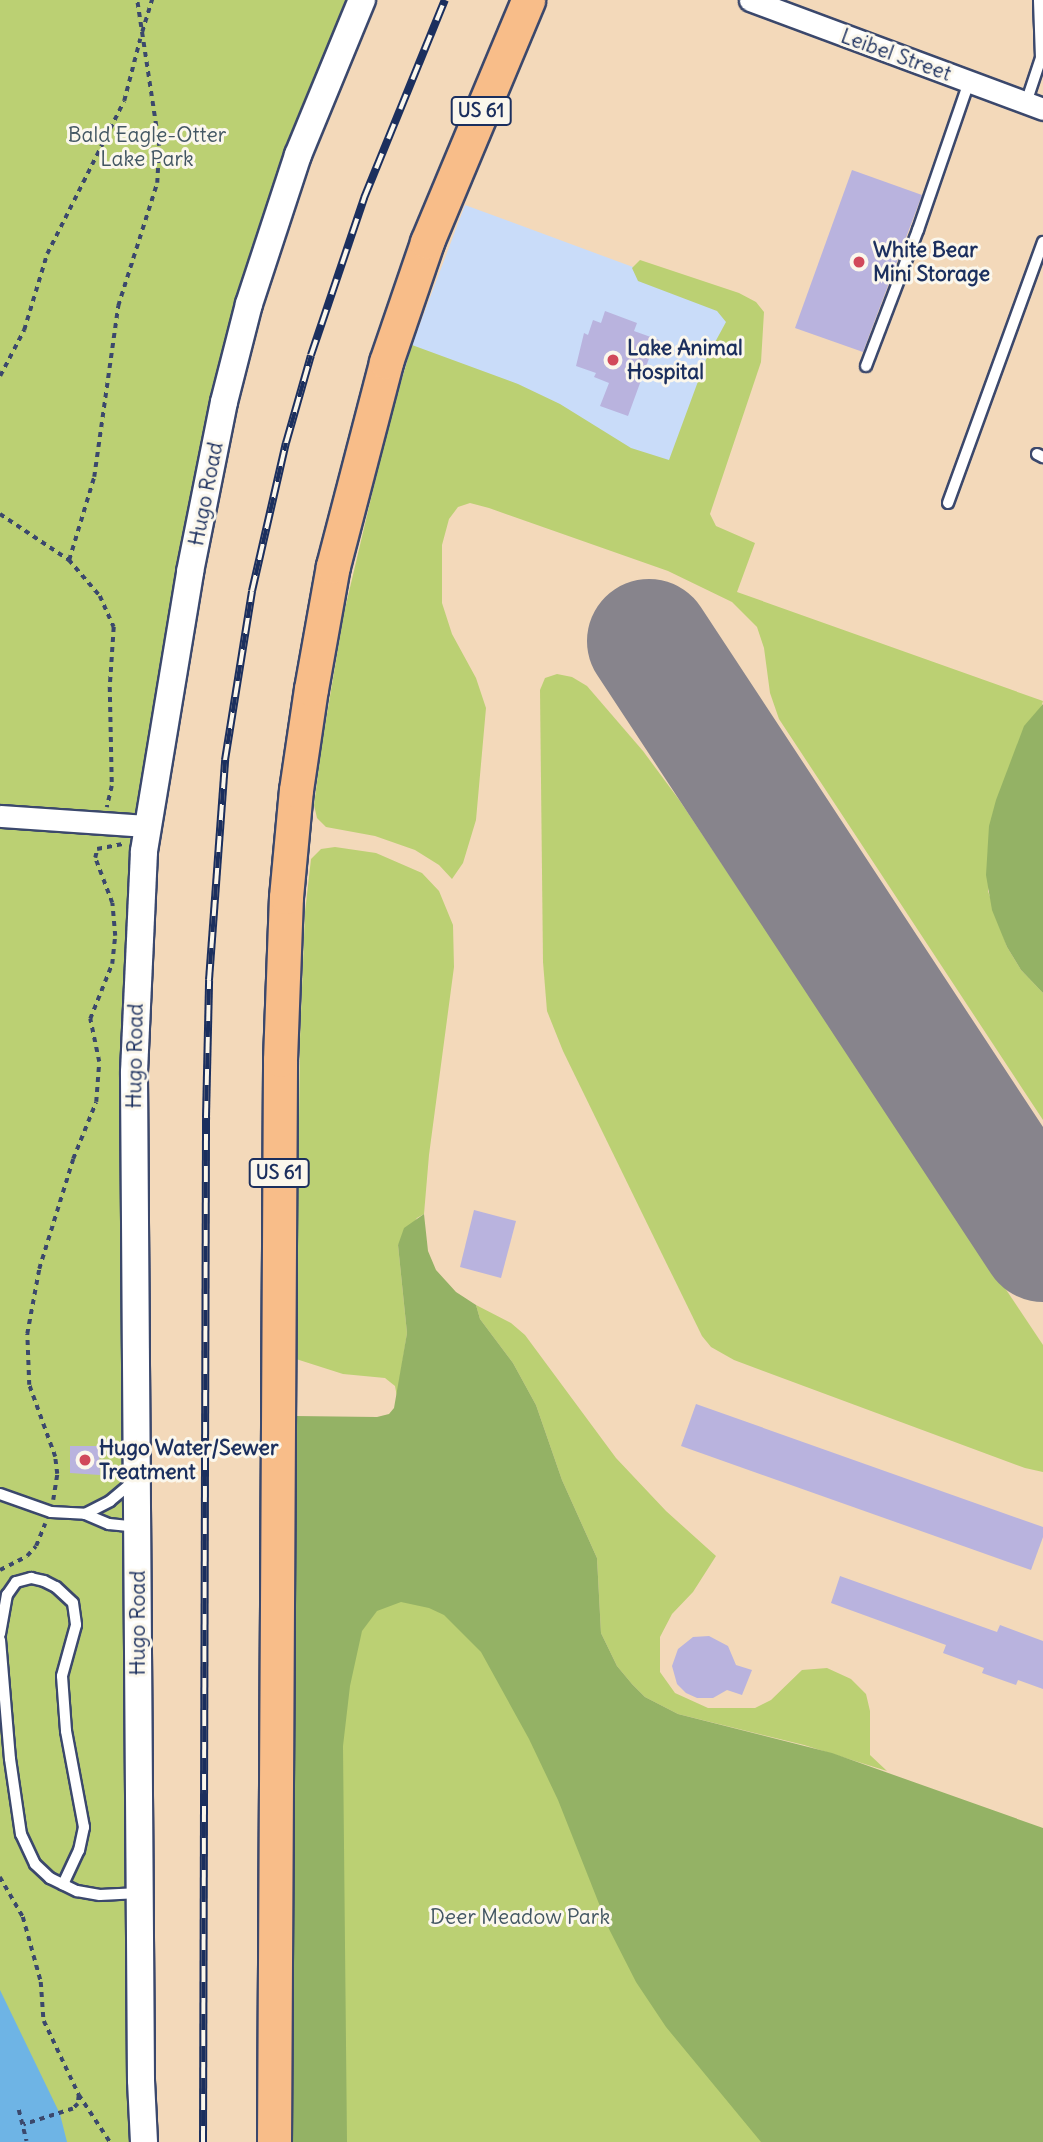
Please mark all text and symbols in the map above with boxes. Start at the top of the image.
street label: Leibel Street [837,23,955,87]
road number: US 61 [449,96,512,127]
park label: Bald Eagle-Otter Lake Park [68,122,226,172]
place label: White Bear Mini Storage [873,237,990,287]
marker: White Bear Mini Storage [851,254,867,270]
place label: Lake Animal Hospital [627,335,743,385]
marker: Lake Animal Hospital [605,352,621,368]
street label: Hugo Road [184,440,228,548]
street label: Hugo Road [121,1003,149,1109]
road number: US 61 [247,1158,310,1189]
place label: Hugo Water/Sewer Treatment [99,1435,278,1485]
marker: Hugo Water/Sewer Treatment [77,1452,93,1468]
street label: Hugo Road [125,1570,151,1676]
park label: Deer Meadow Park [430,1904,610,1930]

